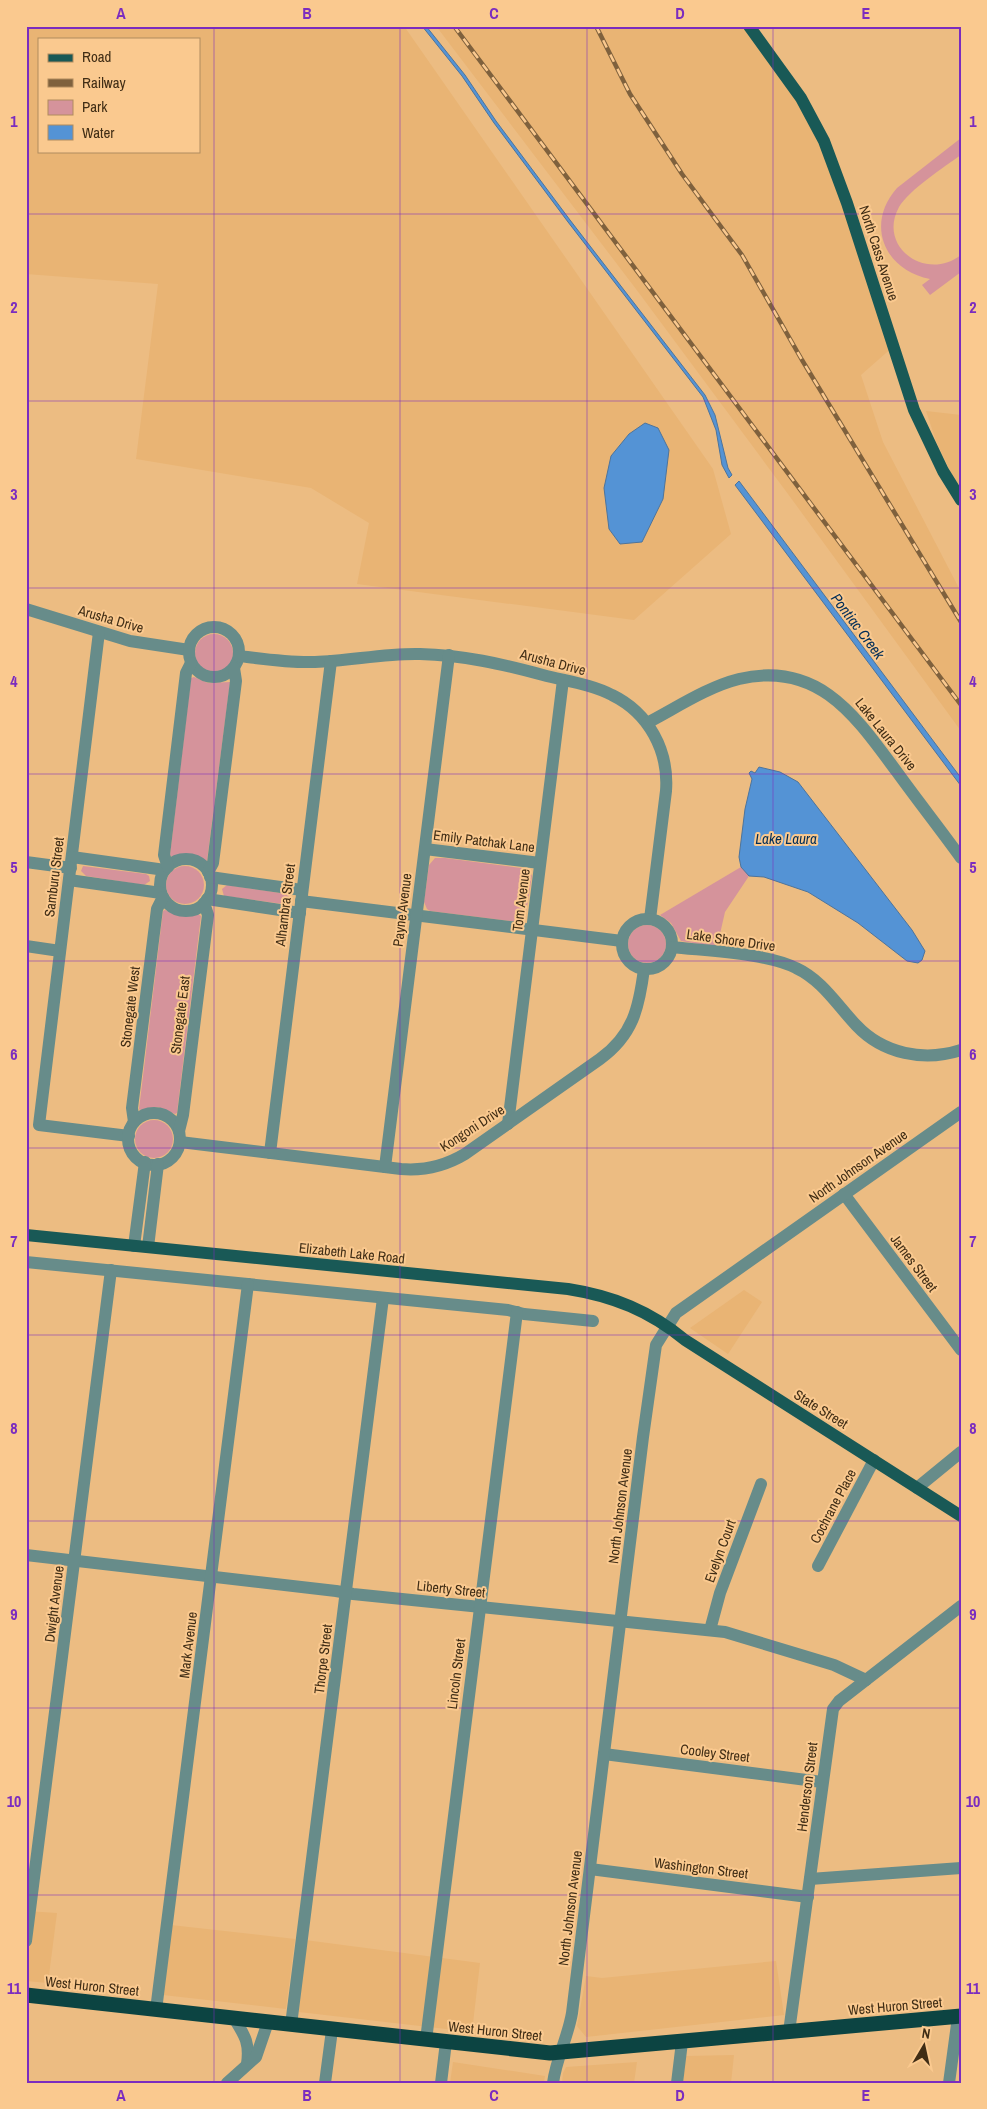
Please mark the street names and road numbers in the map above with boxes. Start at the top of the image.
street label: North Cass Avenue [855,203,903,303]
street label: Arusha Drive [75,601,146,637]
street label: Arusha Drive [517,644,588,679]
street label: Lake Laura Drive [851,694,921,774]
street label: Emily Patchak Lane [432,826,536,856]
street label: Samburu Street [40,836,68,918]
street label: Alhambra Street [271,863,299,948]
street label: Tom Avenue [508,868,534,932]
street label: Payne Avenue [389,872,415,948]
street label: Lake Shore Drive [686,925,776,955]
street label: Stonegate West [116,965,144,1049]
street label: Stonegate East [166,975,194,1055]
street label: Kongoni Drive [436,1100,508,1156]
street label: North Johnson Avenue [805,1125,911,1207]
street label: James Street [886,1231,942,1295]
street label: Elizabeth Lake Road [298,1238,406,1268]
street label: State Street [791,1385,851,1433]
street label: North Johnson Avenue [604,1447,636,1565]
street label: Cochrane Place [806,1466,860,1546]
street label: Evelyn Court [700,1517,740,1585]
street label: Dwight Avenue [40,1565,68,1643]
street label: Liberty Street [416,1576,486,1602]
street label: Mark Avenue [175,1611,201,1679]
street label: Thorpe Street [310,1623,336,1695]
street label: Lincoln Street [443,1638,469,1710]
street label: Cooley Street [679,1740,751,1766]
street label: Henderson Street [793,1741,821,1833]
street label: North Johnson Avenue [554,1849,586,1967]
street label: Washington Street [653,1853,749,1883]
street label: West Huron Street [44,1972,140,2000]
street label: West Huron Street [847,1993,943,2019]
street label: West Huron Street [447,2017,543,2045]

